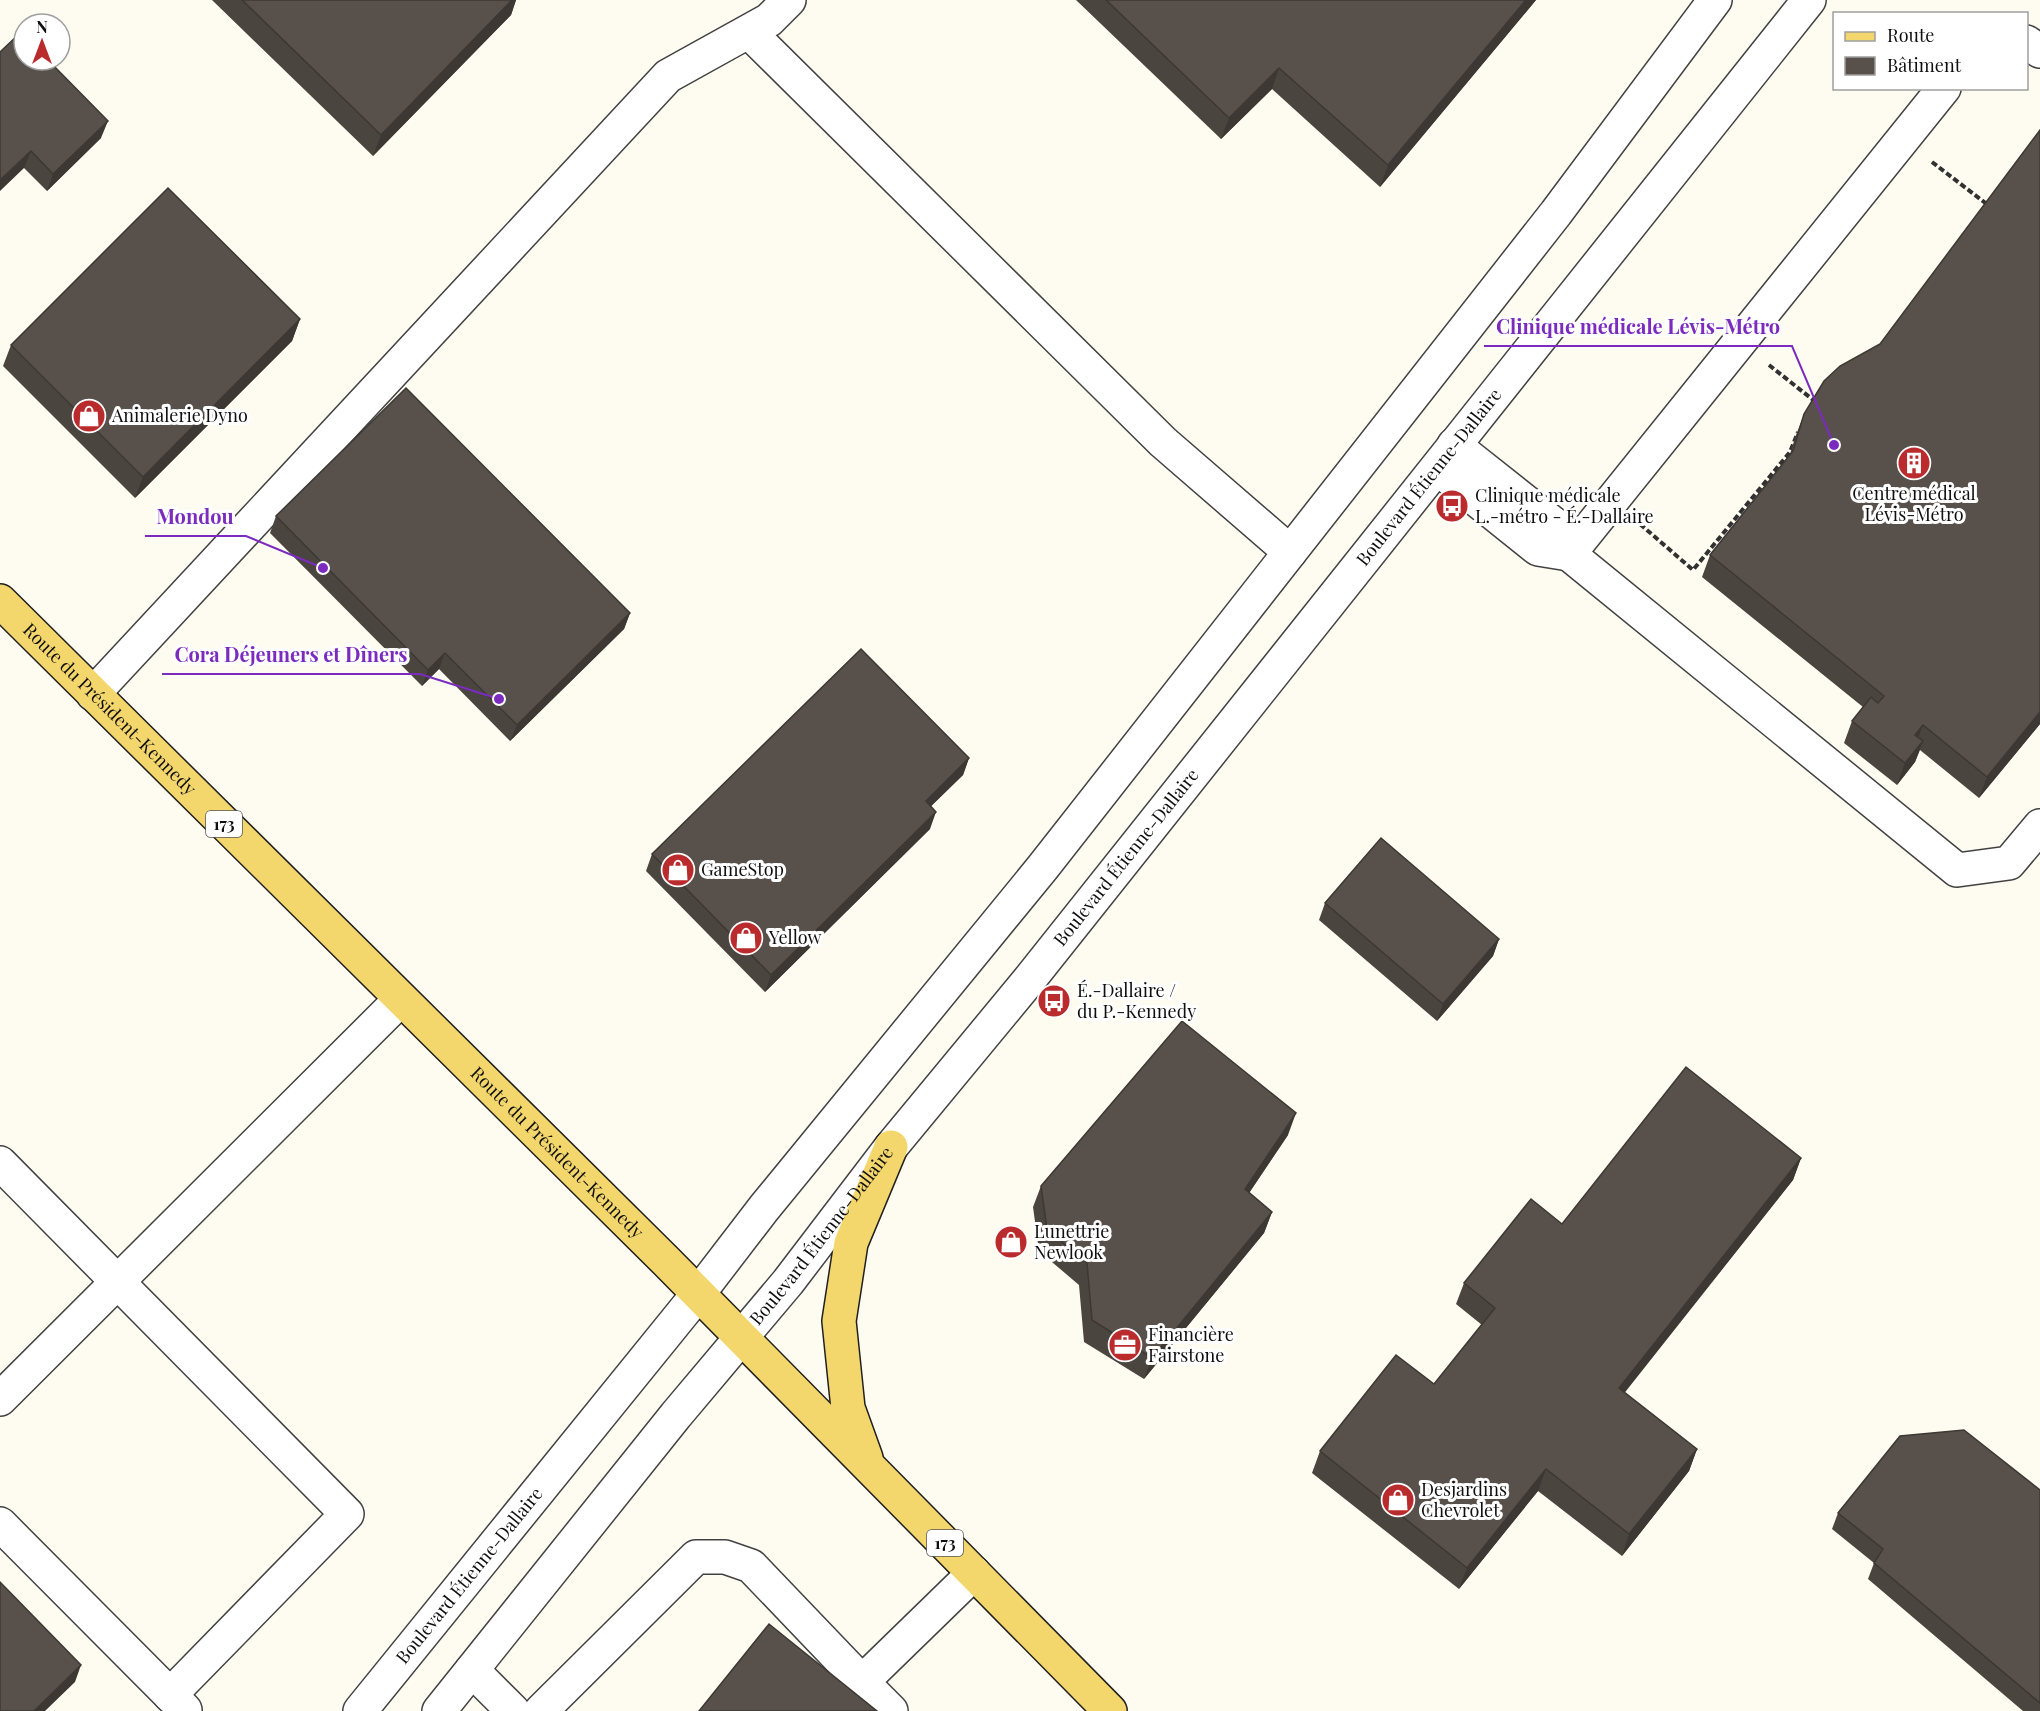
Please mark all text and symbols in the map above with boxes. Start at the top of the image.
north arrow [12,12,72,72]
legend [1833,12,2028,90]
text: N [36,16,48,37]
text: Route [1887,23,1934,47]
text: Bâtiment [1887,53,1962,77]
callout: Clinique médicale Lévis-Métro [1484,308,1792,346]
text: Clinique médicale Lévis-Métro [1496,312,1780,339]
street label: Boulevard Étienne-Dallaire [1350,383,1506,570]
shop icon: Animalerie Dyno [71,398,107,434]
place label: Animalerie Dyno [111,403,248,427]
building icon: Centre médical Lévis-Métro [1896,445,1932,481]
place label: Centre médical Lévis-Métro [1852,481,1976,526]
place label: Clinique médicale L.-métro - É.-Dallaire [1475,483,1654,528]
bus stop icon: Clinique médicale L.-métro - É.-Dallaire [1434,488,1470,524]
callout: Mondou [145,498,246,536]
text: Mondou [156,502,234,529]
street label: Route du Président-Kennedy [18,618,202,800]
callout: Cora Déjeuners et Dîners [162,636,420,674]
text: Cora Déjeuners et Dîners [174,640,408,667]
street label: Boulevard Étienne-Dallaire [1048,763,1204,951]
road number: 173 [206,811,242,837]
shop icon: GameStop [660,852,696,888]
place label: GameStop [701,857,784,881]
shop icon: Yellow [728,920,764,956]
place label: Yellow [768,925,821,949]
place label: É.-Dallaire / du P.-Kennedy [1077,978,1196,1023]
bus stop icon: É.-Dallaire / du P.-Kennedy [1036,983,1072,1019]
street label: Route du Président-Kennedy [466,1061,649,1243]
street label: Boulevard Étienne-Dallaire [744,1141,898,1330]
place label: Lunettrie Newlook [1034,1219,1109,1264]
shop icon: Lunettrie Newlook [993,1224,1029,1260]
place label: Financière Fairstone [1148,1322,1234,1367]
office icon: Financière Fairstone [1107,1327,1143,1363]
place label: Desjardins Chevrolet [1421,1477,1507,1522]
street label: Boulevard Étienne-Dallaire [390,1482,548,1668]
shop icon: Desjardins Chevrolet [1380,1482,1416,1518]
road number: 173 [927,1530,963,1556]

